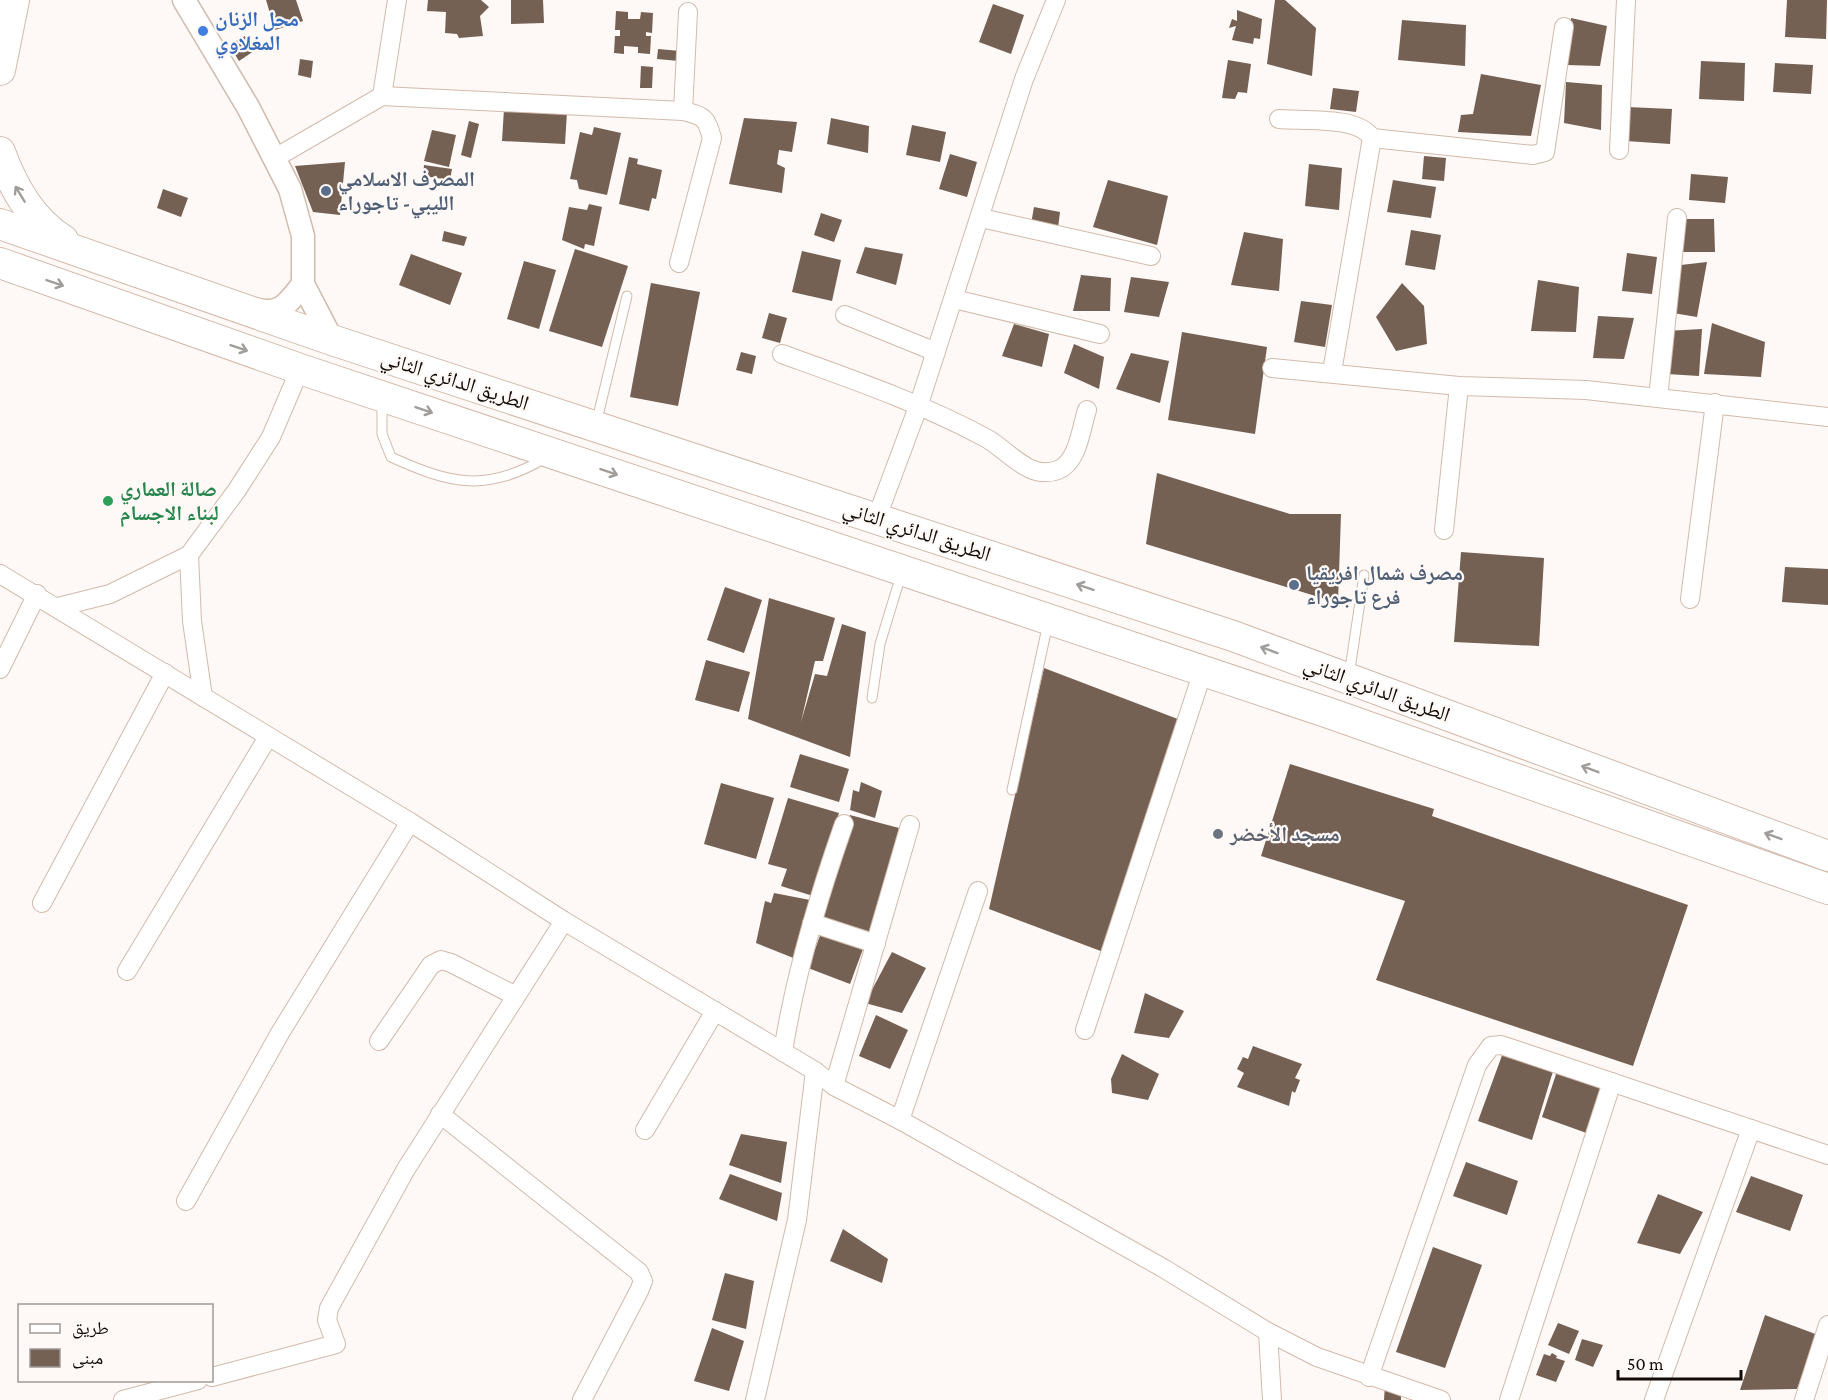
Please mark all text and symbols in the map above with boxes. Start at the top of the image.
place label: محل الزنان المغلاوي [215,7,299,59]
marker: محل الزنان المغلاوي [196,24,210,38]
place label: المصرف الاسلامي الليبي- تاجوراء [338,167,475,219]
marker: المصرف الاسلامي الليبي- تاجوراء [319,184,333,198]
one-way arrow [13,186,25,203]
one-way arrow [45,278,64,289]
one-way arrow [229,343,248,354]
street label: الطريق الدائري الثاني [377,345,532,419]
one-way arrow [414,406,433,417]
one-way arrow [599,468,618,479]
place label: صالة العماري لبناء الاجسام [120,477,219,527]
marker: صالة العماري لبناء الاجسام [101,494,115,508]
street label: الطريق الدائري الثاني [839,496,994,570]
place label: مصرف شمال افريقيا فرع تاجوراء [1306,561,1463,610]
marker: مصرف شمال افريقيا فرع تاجوراء [1287,578,1301,592]
one-way arrow [1076,580,1095,591]
one-way arrow [1261,643,1279,654]
street label: الطريق الدائري الثاني [1299,651,1453,731]
one-way arrow [1581,763,1600,774]
place label: مسجد الأخضر [1229,822,1340,846]
marker: مسجد الأخضر [1211,827,1225,841]
one-way arrow [1764,830,1783,841]
legend [18,1304,213,1382]
text: طريق [72,1318,109,1339]
scale bar [1618,1343,1741,1381]
text: مبنى [72,1348,103,1369]
text: 50 m [1627,1354,1664,1374]

